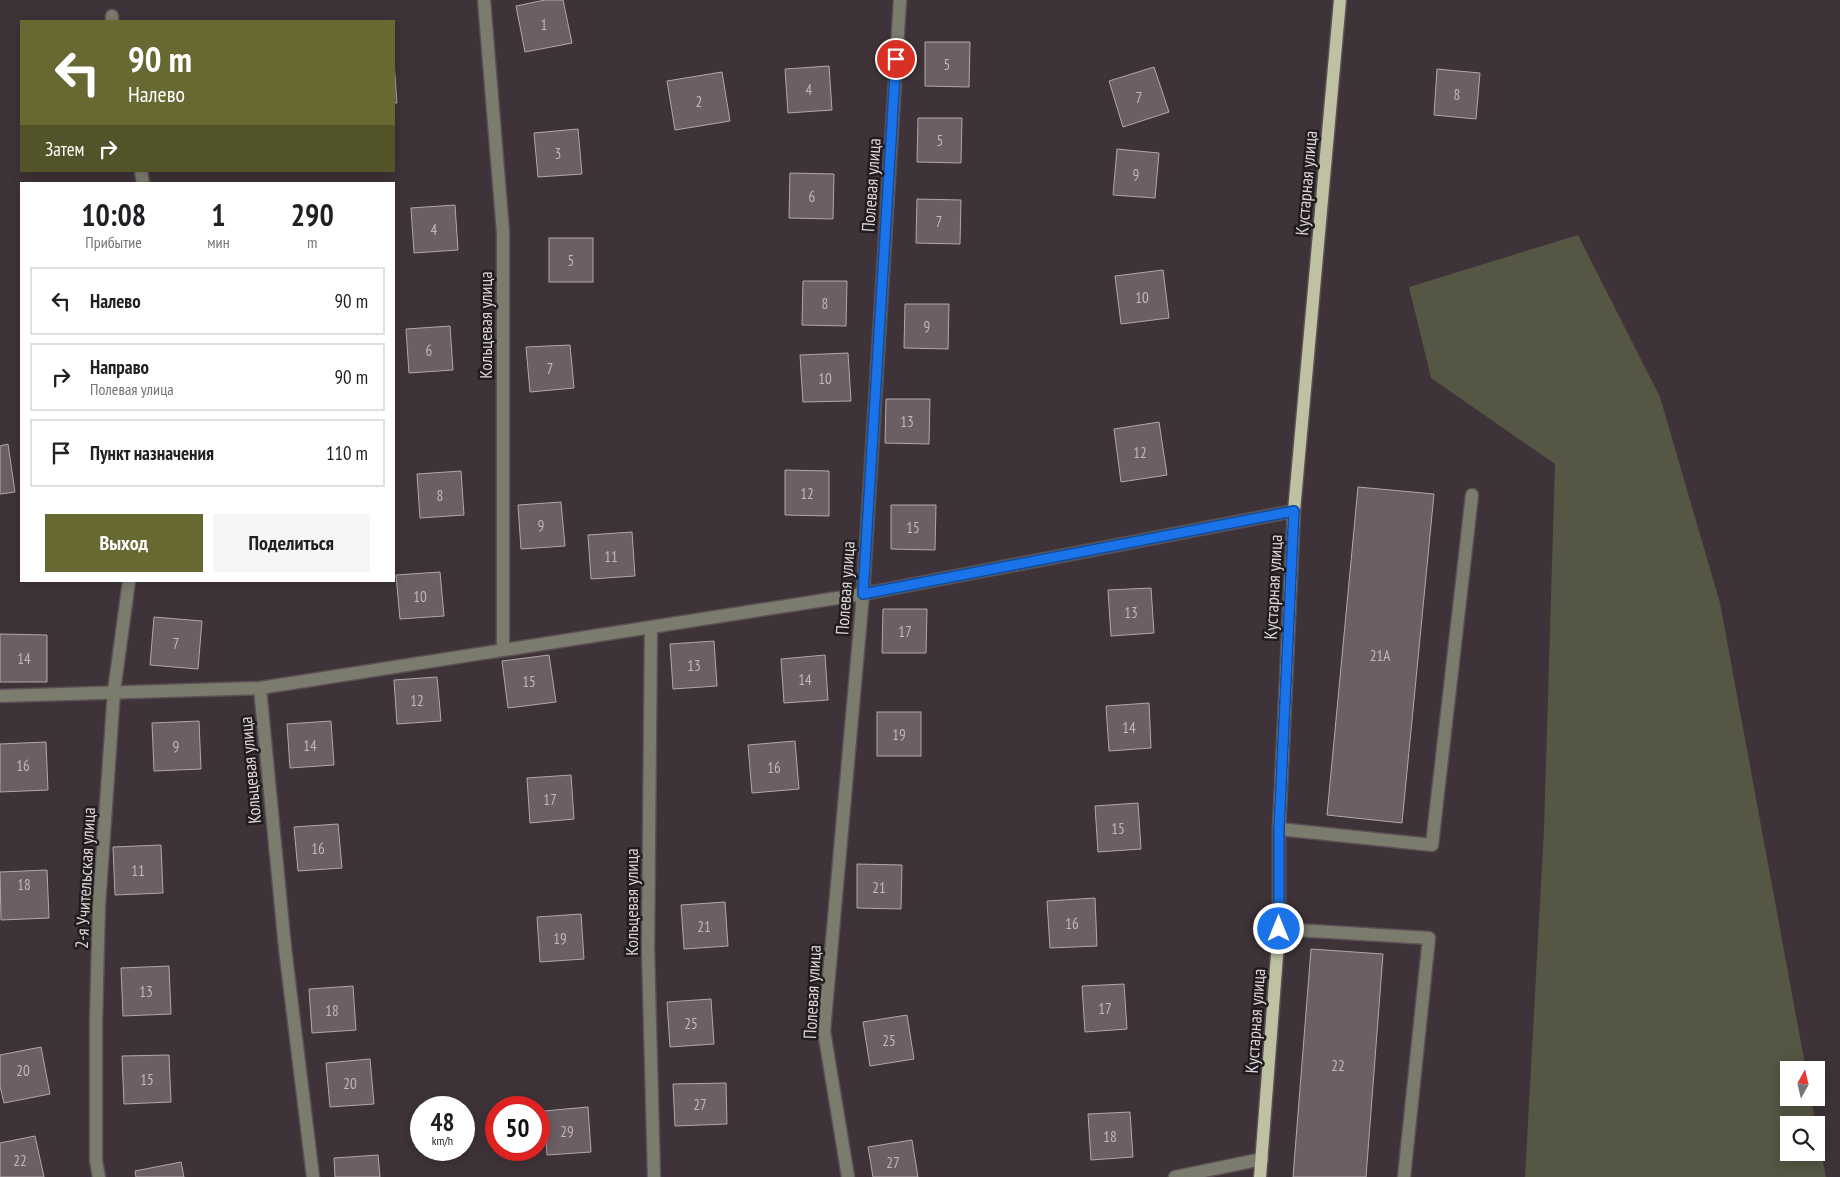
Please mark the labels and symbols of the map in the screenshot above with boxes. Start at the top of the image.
house number: 1 [541,15,547,34]
pin [875,38,917,80]
house number: 5 [944,55,950,74]
house number: 4 [806,80,813,99]
house number: 8 [1454,85,1460,104]
house number: 7 [1136,88,1142,107]
house number: 2 [696,92,702,111]
street label: Кустарная улица [1290,130,1322,236]
house number: 5 [937,131,943,150]
street label: Полевая улица [856,137,886,233]
house number: 3 [555,144,561,163]
house number: 9 [1133,165,1139,184]
house number: 6 [809,187,816,206]
house number: 7 [936,212,942,231]
house number: 4 [431,220,438,239]
house number: 5 [568,251,574,270]
street label: Кольцевая улица [474,271,497,379]
house number: 10 [1135,288,1149,307]
house number: 8 [822,294,828,313]
house number: 9 [924,317,930,336]
house number: 6 [426,341,433,360]
house number: 7 [547,359,553,378]
house number: 10 [818,369,832,388]
house number: 13 [900,412,914,431]
house number: 12 [1133,443,1147,462]
house number: 12 [800,484,814,503]
house number: 8 [437,486,443,505]
house number: 9 [538,516,544,535]
house number: 15 [906,518,920,537]
street label: Кустарная улица [1259,534,1287,640]
street label: Полевая улица [830,540,860,636]
house number: 11 [604,547,618,566]
house number: 10 [413,587,427,606]
house number: 13 [1124,603,1138,622]
house number: 17 [898,622,912,641]
house number: 7 [173,634,179,653]
house number: 21А [1370,646,1391,665]
house number: 14 [17,649,31,668]
house number: 13 [687,656,701,675]
house number: 14 [798,670,812,689]
house number: 15 [522,672,536,691]
house number: 12 [410,691,424,710]
street label: Кольцевая улица [234,716,266,824]
house number: 14 [1122,718,1136,737]
house number: 19 [892,725,906,744]
house number: 14 [303,736,317,755]
house number: 9 [173,737,179,756]
house number: 16 [16,756,30,775]
house number: 16 [767,758,781,777]
house number: 17 [543,790,557,809]
street label: 2-я Учительская улица [70,807,100,949]
house number: 15 [1111,819,1125,838]
house number: 16 [311,839,325,858]
street label: Кольцевая улица [620,848,643,956]
house number: 11 [131,861,145,880]
house number: 18 [17,875,31,894]
house number: 21 [872,878,886,897]
position arrow [1252,902,1304,954]
house number: 16 [1065,914,1079,933]
house number: 21 [697,917,711,936]
house number: 19 [553,929,567,948]
street label: Полевая улица [798,944,826,1040]
street label: Кустарная улица [1240,968,1270,1074]
house number: 13 [139,982,153,1001]
house number: 17 [1098,999,1112,1018]
house number: 18 [325,1001,339,1020]
house number: 25 [684,1014,698,1033]
house number: 25 [882,1031,896,1050]
house number: 22 [1331,1056,1345,1075]
house number: 20 [16,1061,30,1080]
north arrow [1780,1061,1825,1106]
house number: 15 [140,1070,154,1089]
house number: 20 [343,1074,357,1093]
house number: 27 [693,1095,707,1114]
speed limit sign: 50 [485,1096,550,1161]
house number: 29 [560,1122,574,1141]
house number: 18 [1103,1127,1117,1146]
house number: 22 [13,1151,27,1170]
house number: 27 [886,1153,900,1172]

